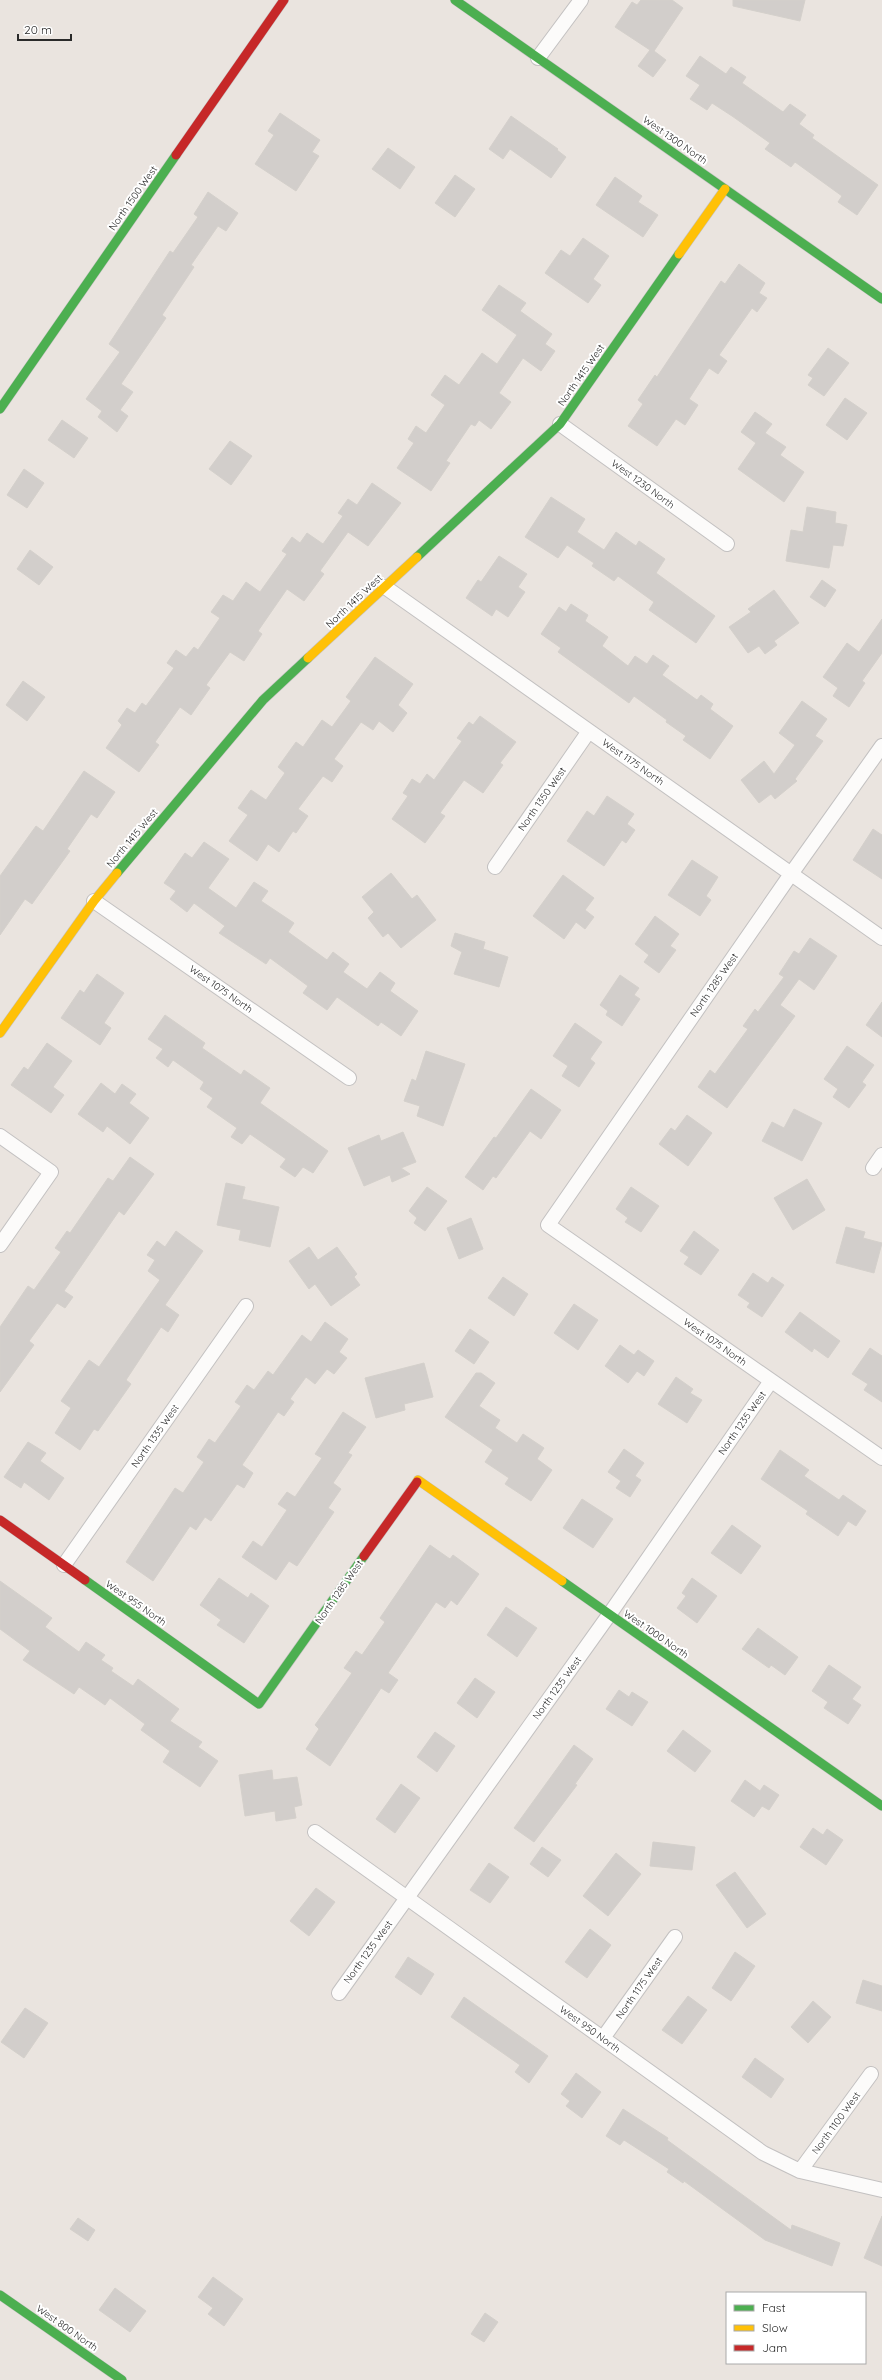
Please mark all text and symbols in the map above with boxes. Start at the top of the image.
scale bar [18,16,71,42]
text: 20 m [24,22,52,37]
street label: West 1300 North [640,113,710,167]
street label: North 1500 West [106,163,160,233]
street label: North 1415 West [555,341,608,409]
street label: West 1230 North [609,457,677,511]
street label: North 1415 West [323,571,386,631]
street label: West 1175 North [599,736,667,788]
street label: North 1350 West [515,764,569,834]
street label: North 1415 West [104,805,161,870]
street label: North 1285 West [687,950,741,1019]
street label: West 1075 North [187,962,255,1016]
street label: West 1075 North [681,1315,749,1369]
street label: North 1235 West [715,1388,769,1457]
street label: North 1335 West [128,1401,182,1470]
street label: North 1285 West [312,1557,366,1626]
street label: West 955 North [103,1577,169,1629]
street label: West 1000 North [621,1607,691,1661]
street label: North 1235 West [530,1653,585,1722]
street label: North 1235 West [341,1917,396,1986]
street label: North 1175 West [613,1954,666,2022]
street label: West 950 North [557,2003,623,2055]
street label: North 1100 West [809,2089,863,2157]
legend [726,2292,866,2364]
text: Fast [762,2300,786,2315]
street label: West 800 North [34,2302,100,2354]
text: Slow [762,2320,788,2335]
text: Jam [762,2340,787,2355]

